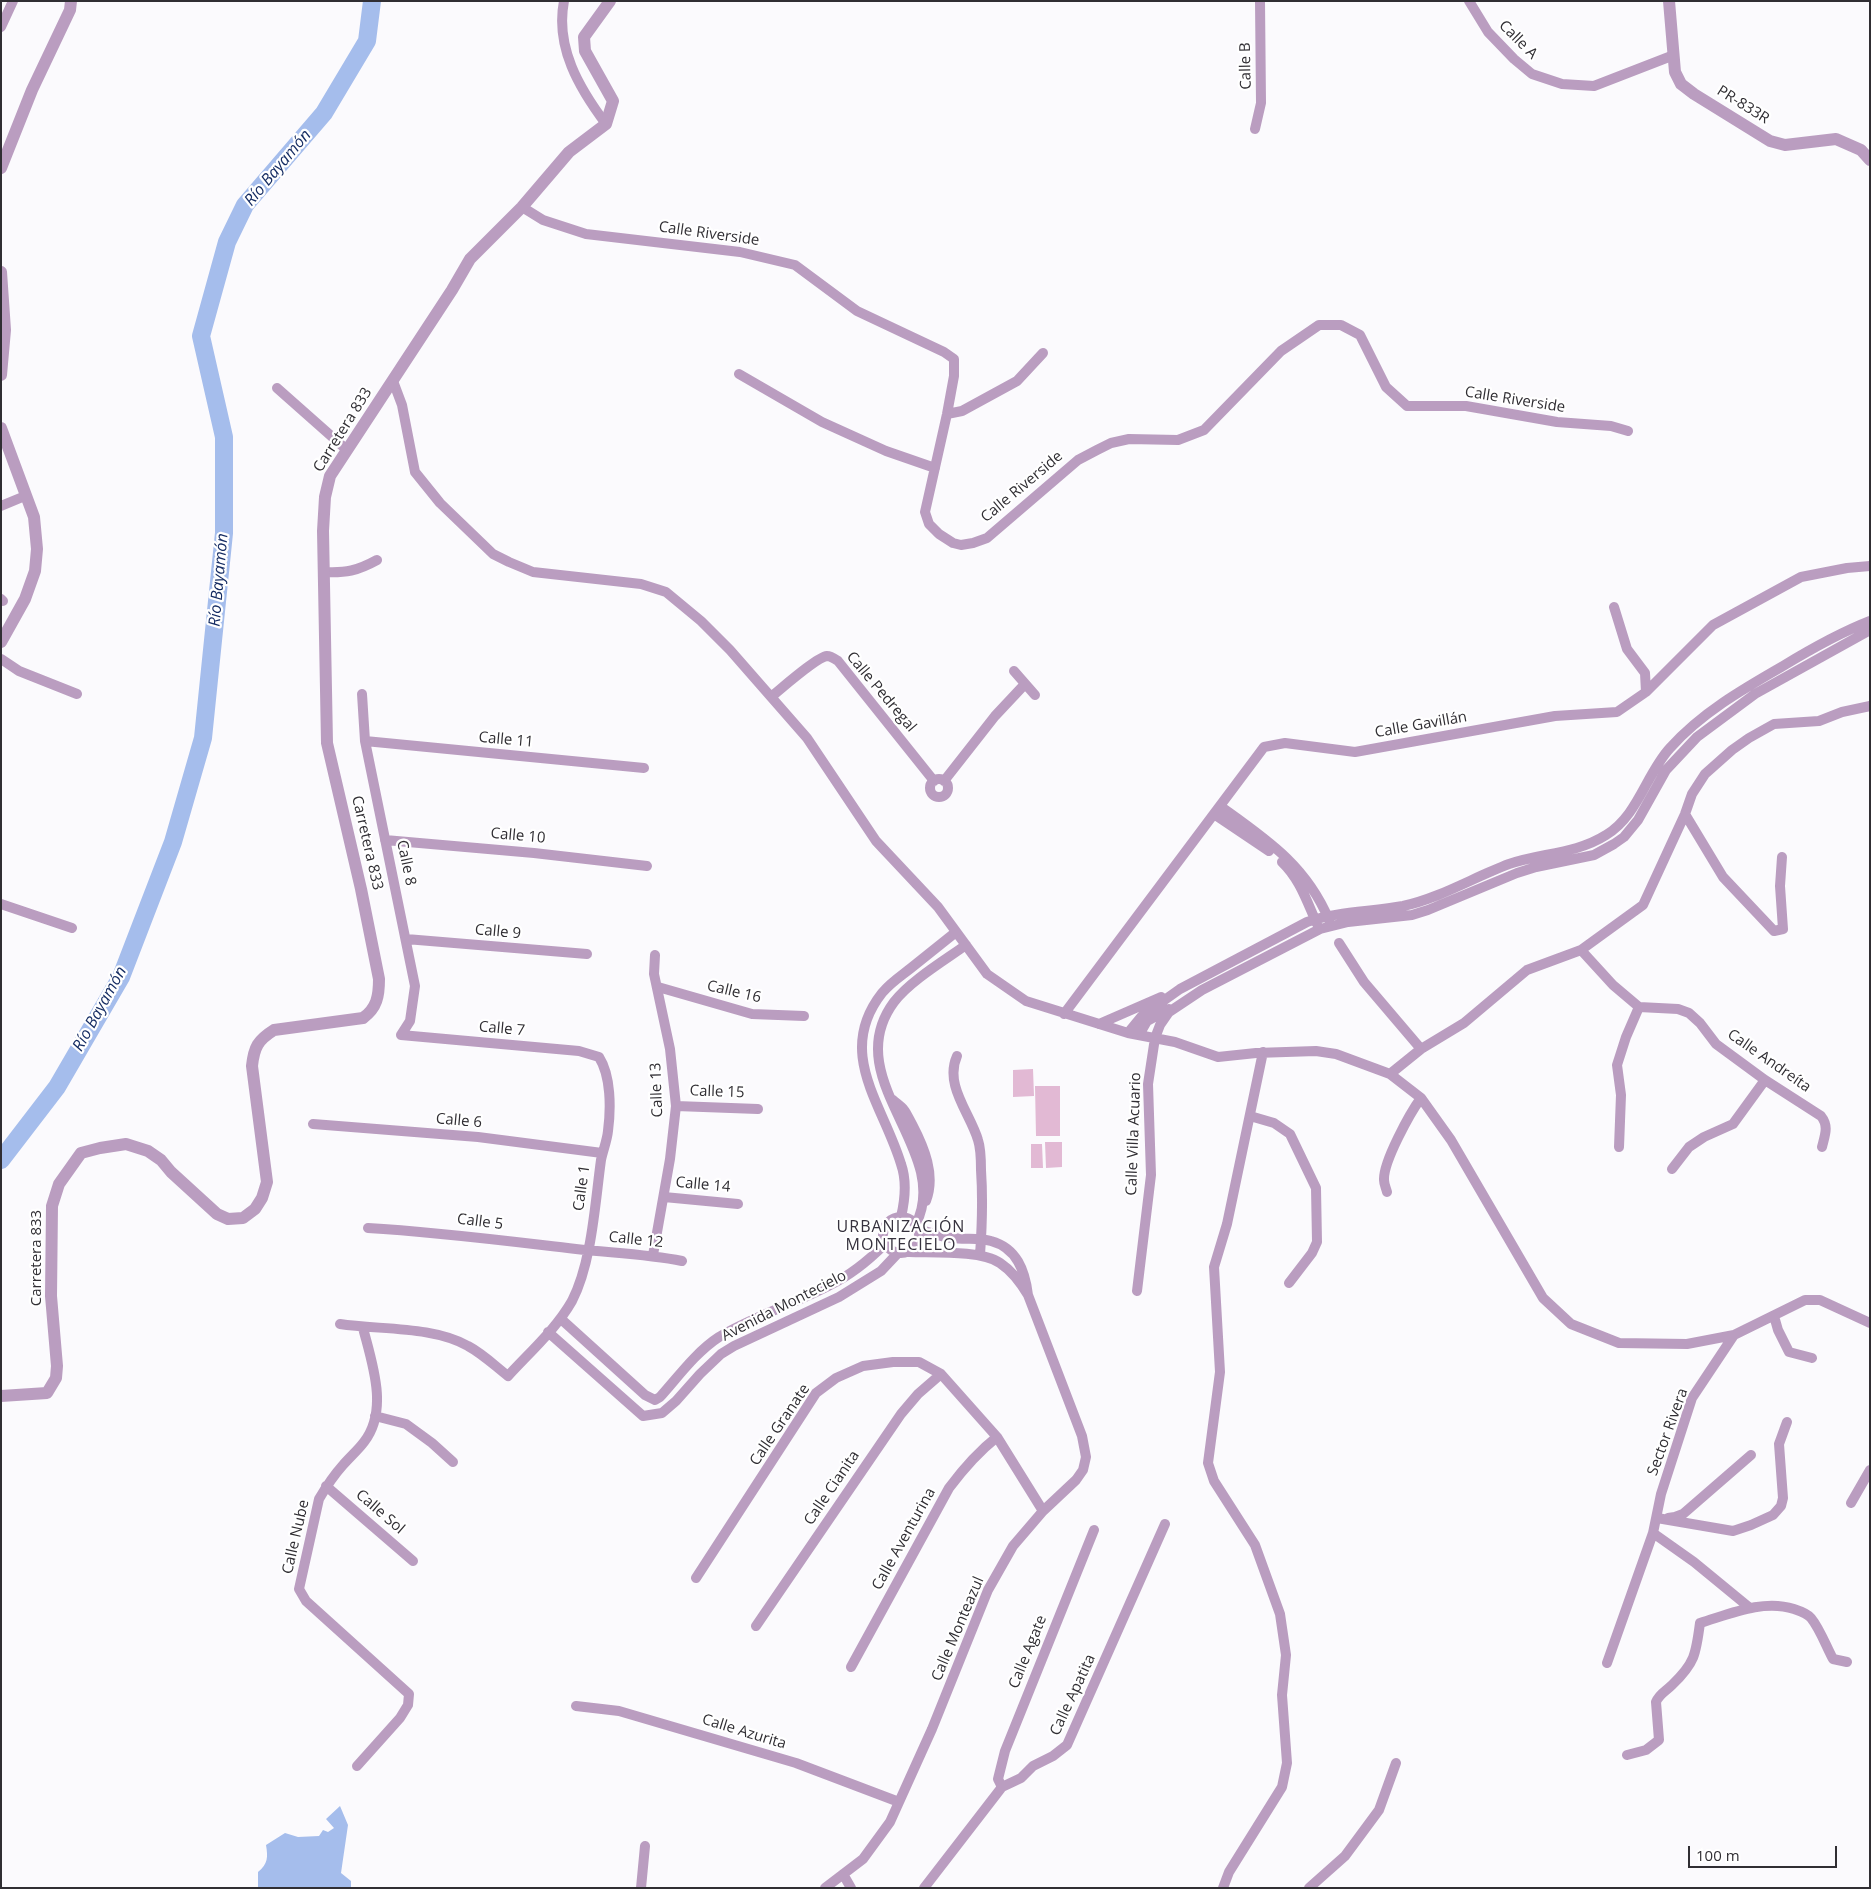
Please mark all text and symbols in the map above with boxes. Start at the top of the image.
street label: Calle A [1495,17,1541,63]
street label: Calle B [1237,42,1255,90]
street label: PR-833R [1714,82,1772,128]
water label: Río Bayamón [241,126,315,210]
street label: Calle Riverside [658,218,760,250]
street label: Calle Riverside [1464,383,1566,417]
street label: Carretera 833 [310,384,376,476]
street label: Calle Riverside [977,448,1067,526]
water label: Río Bayamón [205,533,233,627]
street label: Calle Pedregal [842,648,920,736]
street label: Calle Gavillán [1373,708,1469,742]
street label: Calle 11 [478,729,534,751]
street label: Carretera 833 [347,794,387,892]
street label: Calle 10 [490,825,546,847]
street label: Calle 8 [392,839,420,887]
street label: Calle 9 [474,921,522,943]
water label: Río Bayamón [69,963,131,1055]
street label: Calle 16 [705,977,763,1007]
street label: Calle 7 [478,1018,526,1040]
street label: Calle Andreíta [1724,1026,1814,1096]
street label: Calle 13 [647,1062,667,1118]
street label: Calle Villa Acuario [1123,1072,1145,1196]
street label: Calle 15 [689,1082,745,1102]
street label: Calle 6 [435,1110,483,1132]
street label: Calle 1 [570,1164,594,1212]
street label: Calle 14 [675,1174,731,1196]
street label: Carretera 833 [28,1210,46,1306]
street label: Calle 5 [456,1210,504,1234]
district label: URBANIZACIÓN MONTECIELO [835,1217,967,1255]
street label: Calle 12 [608,1228,664,1252]
street label: Avenida Montecielo [719,1267,849,1345]
street label: Calle Granate [746,1381,814,1469]
street label: Sector Rivera [1644,1386,1692,1478]
street label: Calle Cianita [801,1447,863,1529]
street label: Calle Aventurina [868,1485,940,1593]
street label: Calle Sol [352,1486,408,1538]
street label: Calle Nube [279,1498,313,1576]
street label: Calle Monteazul [928,1574,988,1684]
street label: Calle Agate [1005,1613,1051,1691]
street label: Calle Apatita [1046,1652,1100,1738]
street label: Calle Azurita [700,1711,788,1753]
scale bar [1691,1836,1840,1868]
text: 100 m [1696,1845,1740,1865]

